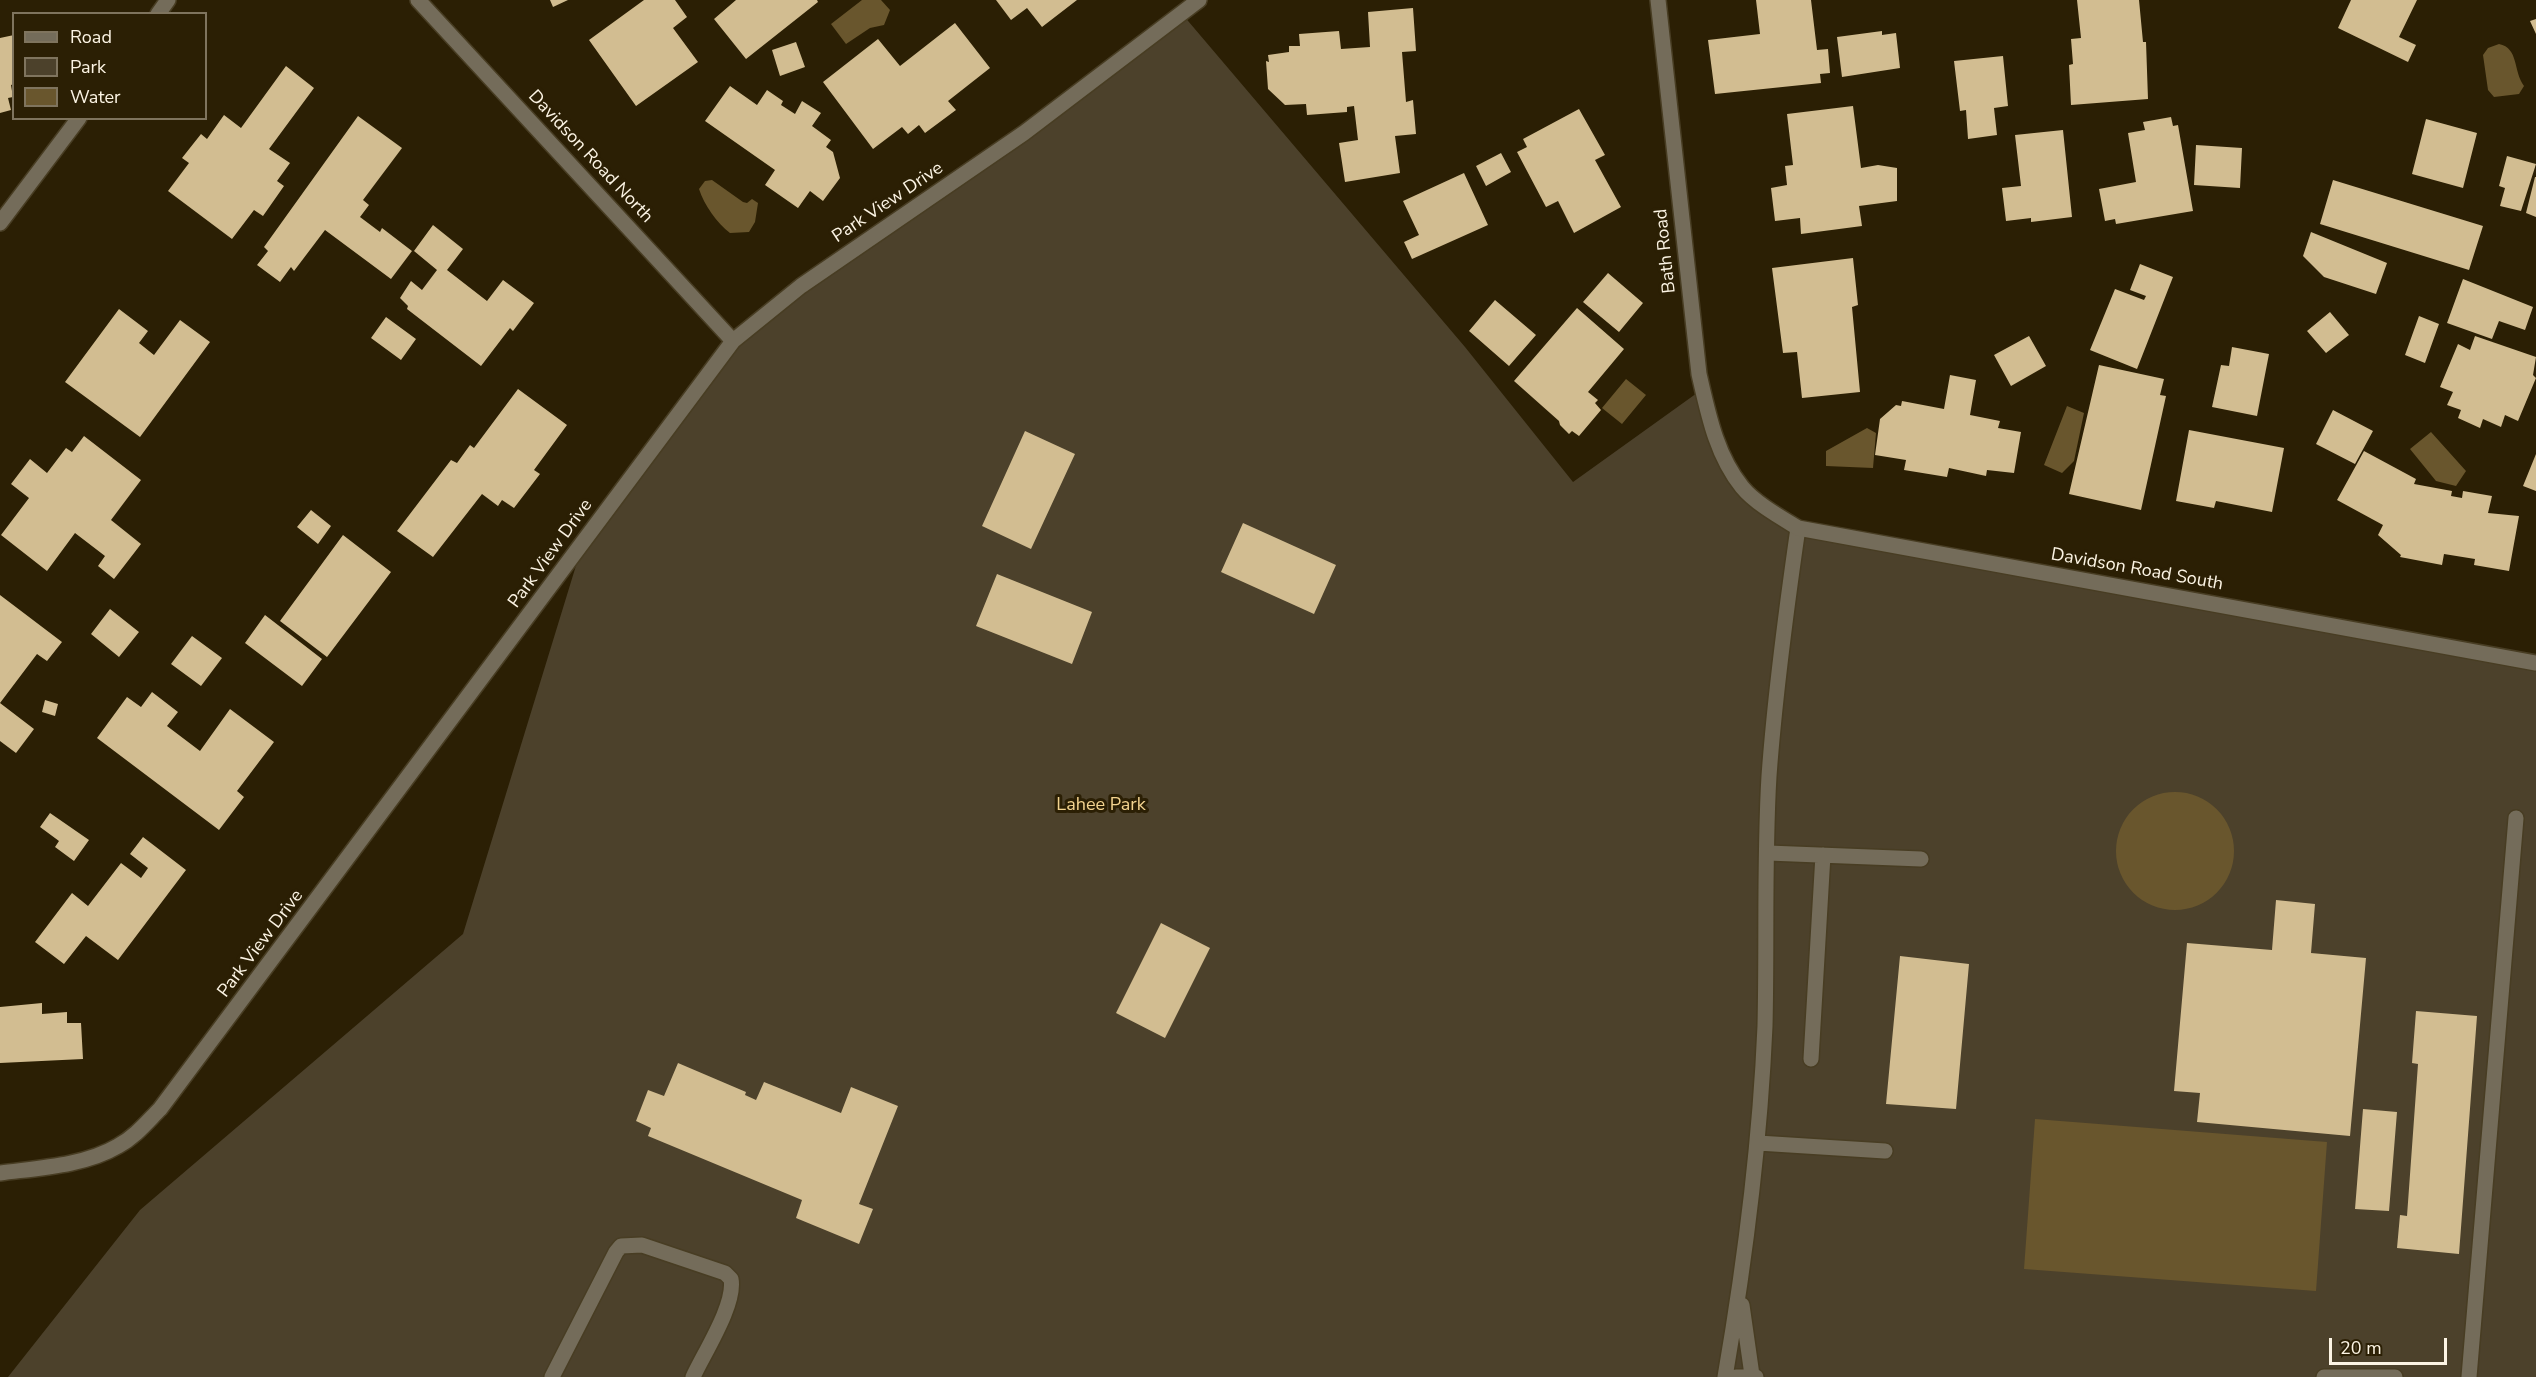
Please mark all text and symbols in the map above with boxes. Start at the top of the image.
legend [12,12,207,120]
text: Road [70,25,112,49]
text: Park [70,55,106,79]
text: Water [70,85,121,109]
street label: Davidson Road North [523,86,657,228]
street label: Park View Drive [828,158,948,248]
street label: Bath Road [1651,208,1681,294]
street label: Park View Drive [504,495,598,613]
street label: Davidson Road South [2049,544,2225,596]
park label: Lahee Park [1056,795,1146,817]
street label: Park View Drive [214,886,308,1002]
scale bar [2332,1326,2450,1364]
text: 20 m [2340,1336,2382,1360]

